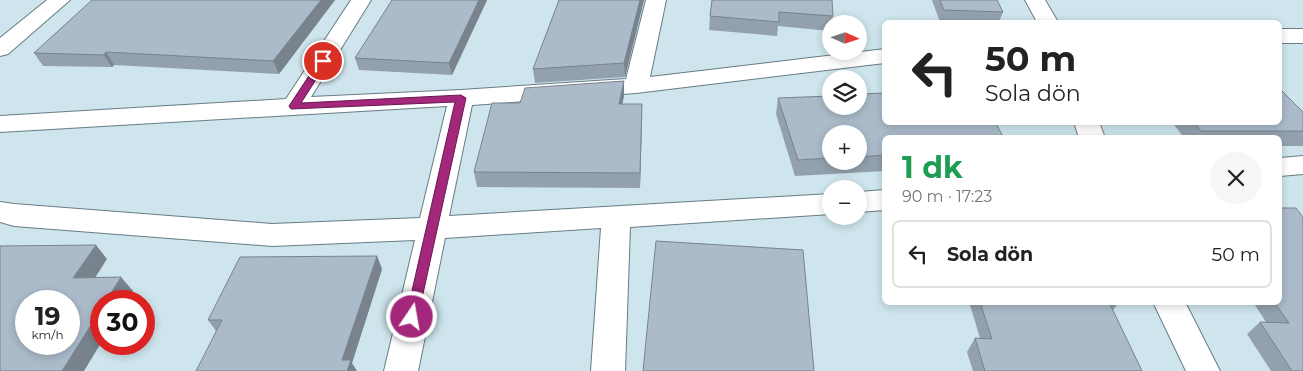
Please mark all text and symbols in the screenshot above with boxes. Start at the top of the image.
north arrow [822,15,868,60]
map controls [822,15,867,225]
text: 50 m [985,37,1076,80]
pin [302,40,344,82]
icon: left [902,40,967,105]
icon: arrive [309,47,337,75]
button: layers [822,70,867,115]
text: Sola dön [985,80,1081,107]
button: + [822,125,867,170]
text: 1 dk [902,149,963,186]
button: close [1210,152,1262,204]
button: − [822,180,867,225]
text: 90 m · 17:23 [902,187,992,206]
icon: left [904,240,932,268]
text: Sola dön [947,243,1033,266]
text: 50 m [1212,243,1260,266]
speed limit sign: 30 [90,290,155,355]
position arrow [385,290,437,342]
text: 19 [35,301,60,331]
text: km/h [31,327,64,342]

